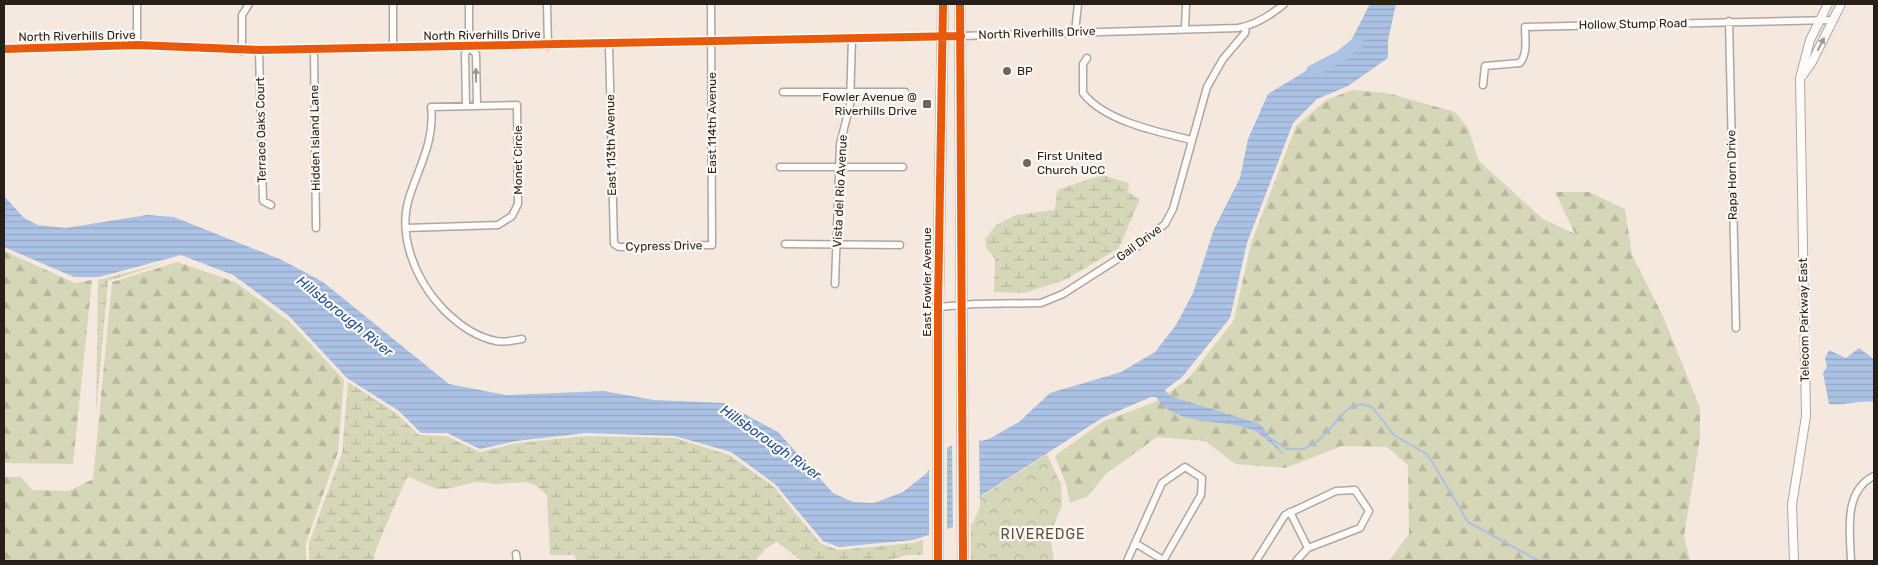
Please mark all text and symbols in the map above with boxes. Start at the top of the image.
street label: Hollow Stump Road [1578,16,1688,32]
street label: North Riverhills Drive [978,24,1096,42]
street label: North Riverhills Drive [423,27,541,43]
street label: North Riverhills Drive [18,28,136,44]
one-way arrow [1817,37,1825,51]
place label: BP [1017,64,1033,78]
marker: BP [1001,65,1013,77]
one-way arrow [472,67,480,83]
street label: East 114th Avenue [705,72,719,174]
street label: Terrace Oaks Court [253,77,269,183]
street label: Hidden Island Lane [307,84,323,191]
place label: Fowler Avenue @ Riverhills Drive [822,90,917,118]
street label: East 113th Avenue [603,94,619,196]
marker: Fowler Avenue @ Riverhills Drive [921,98,933,110]
street label: Monet Circle [511,125,525,195]
street label: Rapa Horn Drive [1724,129,1740,220]
street label: Vista del Rio Avenue [830,134,850,248]
place label: First United Church UCC [1037,149,1105,177]
marker: First United Church UCC [1021,157,1033,169]
street label: Gail Drive [1114,222,1165,264]
street label: East Fowler Avenue [920,227,934,337]
street label: Cypress Drive [625,238,703,254]
street label: Telecom Parkway East [1796,258,1812,382]
water label: Hillsborough River [293,272,397,361]
water label: Hillsborough River [717,401,825,484]
district label: RIVEREDGE [1001,526,1085,543]

